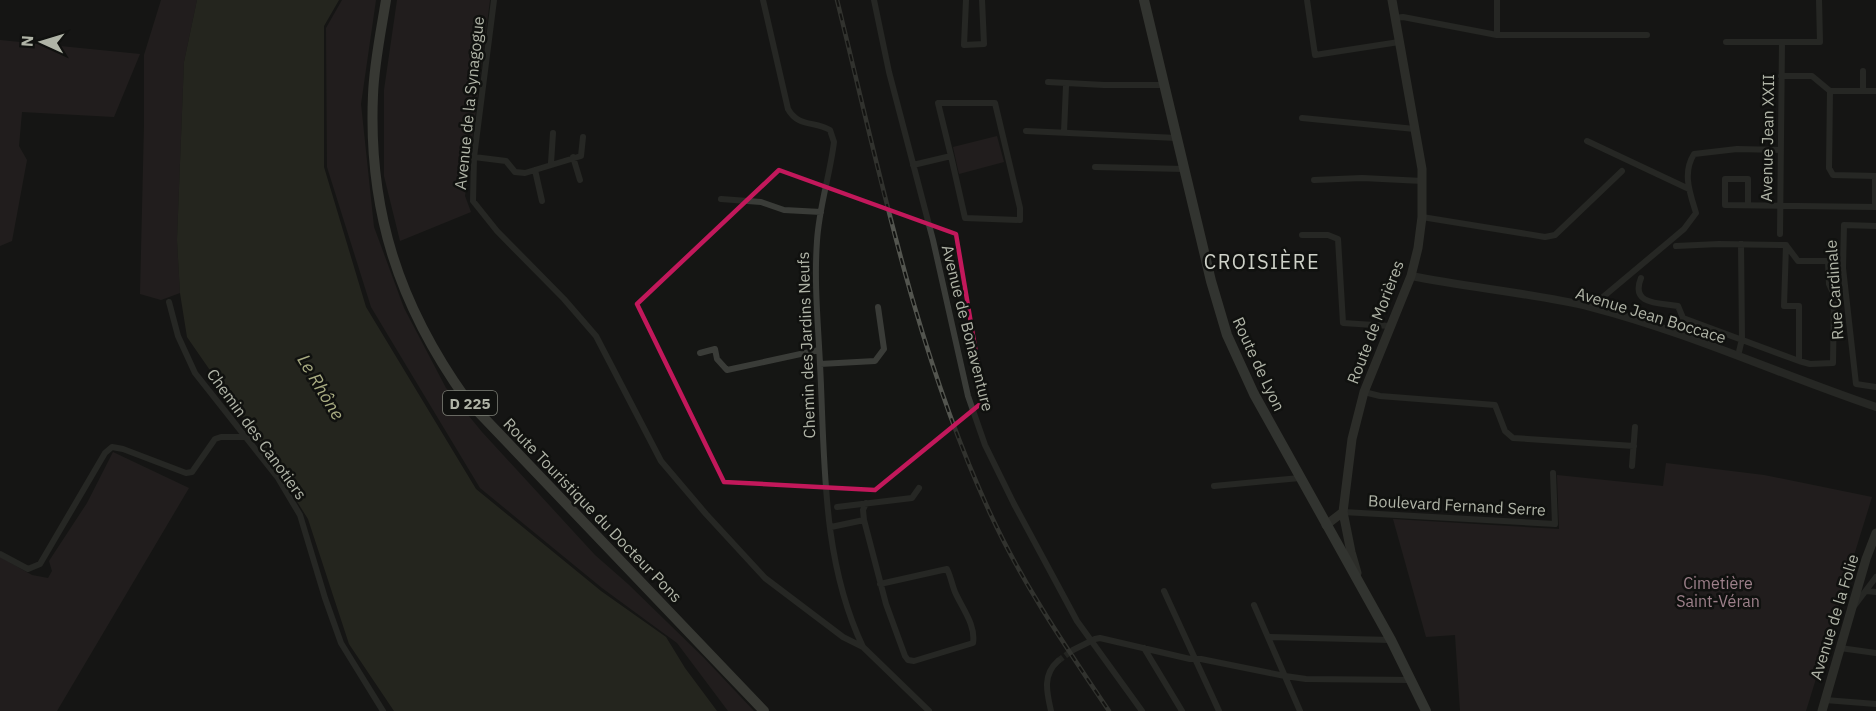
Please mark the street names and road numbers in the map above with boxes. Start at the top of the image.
street label: Avenue de la Synagogue [450,15,488,191]
street label: Avenue Jean XXII [1756,74,1778,202]
street label: Rue Cardinale [1821,239,1847,341]
street label: Avenue de Bonaventure [938,243,998,414]
street label: Chemin des Jardins Neufs [793,251,819,439]
street label: Route de Morières [1342,257,1408,387]
street label: Avenue Jean Boccace [1573,283,1729,347]
street label: Route de Lyon [1229,314,1289,414]
street label: Chemin des Canotiers [203,365,311,503]
road number: D 225 [443,391,497,415]
street label: Route Touristique du Docteur Pons [499,414,687,606]
street label: Boulevard Fernand Serre [1368,490,1547,520]
street label: Avenue de la Folie [1805,552,1863,682]

